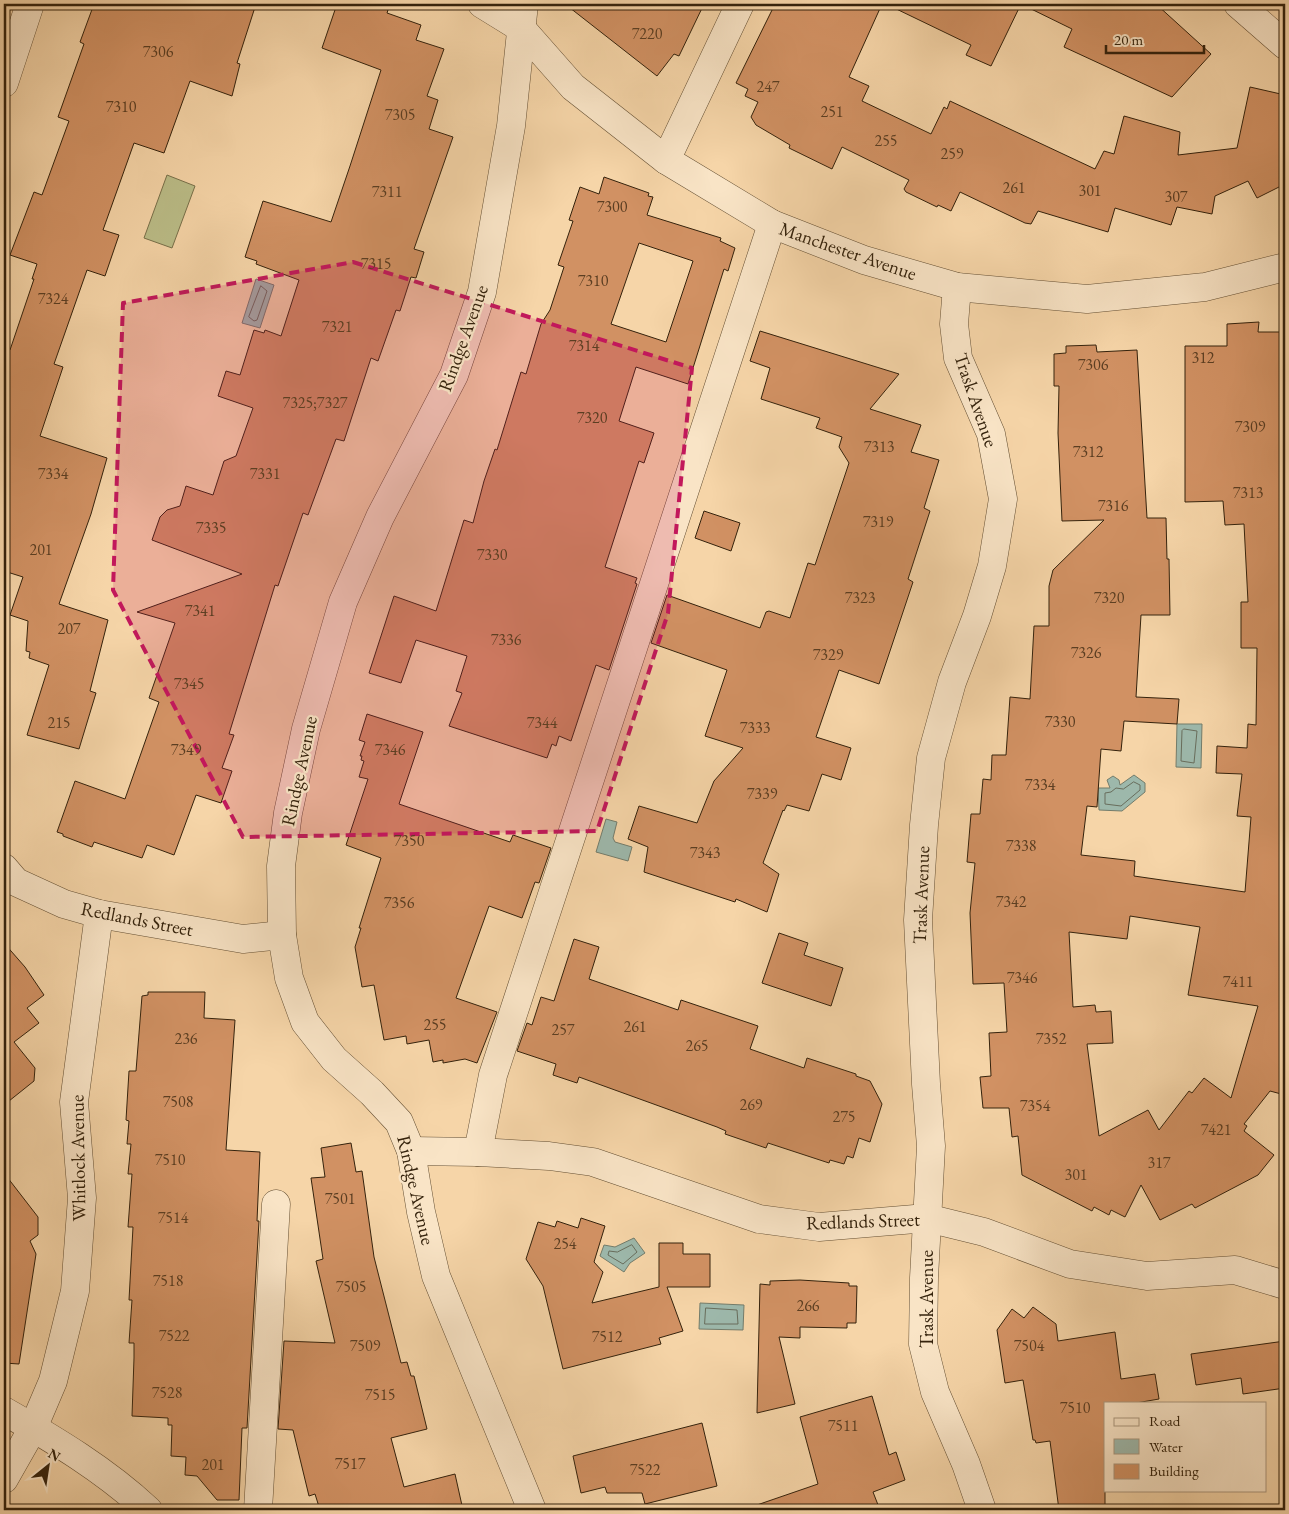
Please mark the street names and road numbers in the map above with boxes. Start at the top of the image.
street label: Manchester Avenue [776,216,920,286]
street label: Rindge Avenue [432,281,494,395]
street label: Trask Avenue [948,350,1004,450]
street label: Rindge Avenue [275,714,323,828]
street label: Trask Avenue [907,846,935,944]
street label: Redlands Street [79,896,195,942]
street label: Whitlock Avenue [64,1094,92,1222]
street label: Rindge Avenue [391,1133,441,1247]
street label: Redlands Street [806,1207,920,1235]
street label: Trask Avenue [914,1250,939,1348]

